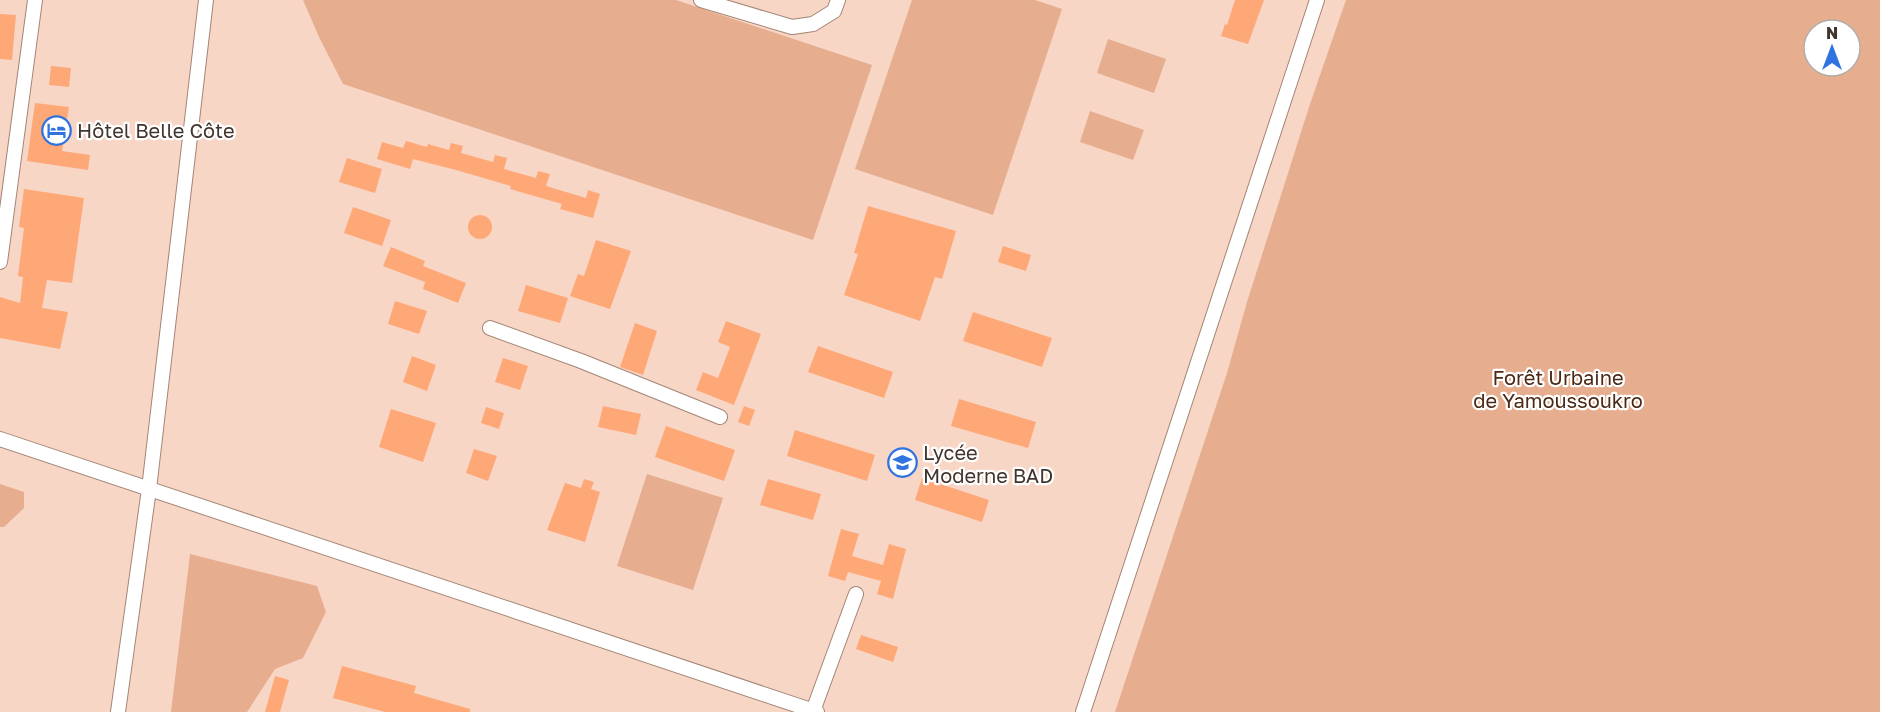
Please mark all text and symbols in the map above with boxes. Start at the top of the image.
north arrow [1802,18,1862,78]
text: N [1826,23,1838,43]
hotel icon: Hôtel Belle Côte [40,114,72,146]
place label: Hôtel Belle Côte [77,118,235,142]
park label: Forêt Urbaine de Yamoussoukro [1473,365,1643,412]
place label: Lycée Moderne BAD [923,440,1053,487]
school or university icon: Lycée Moderne BAD [886,447,918,479]

